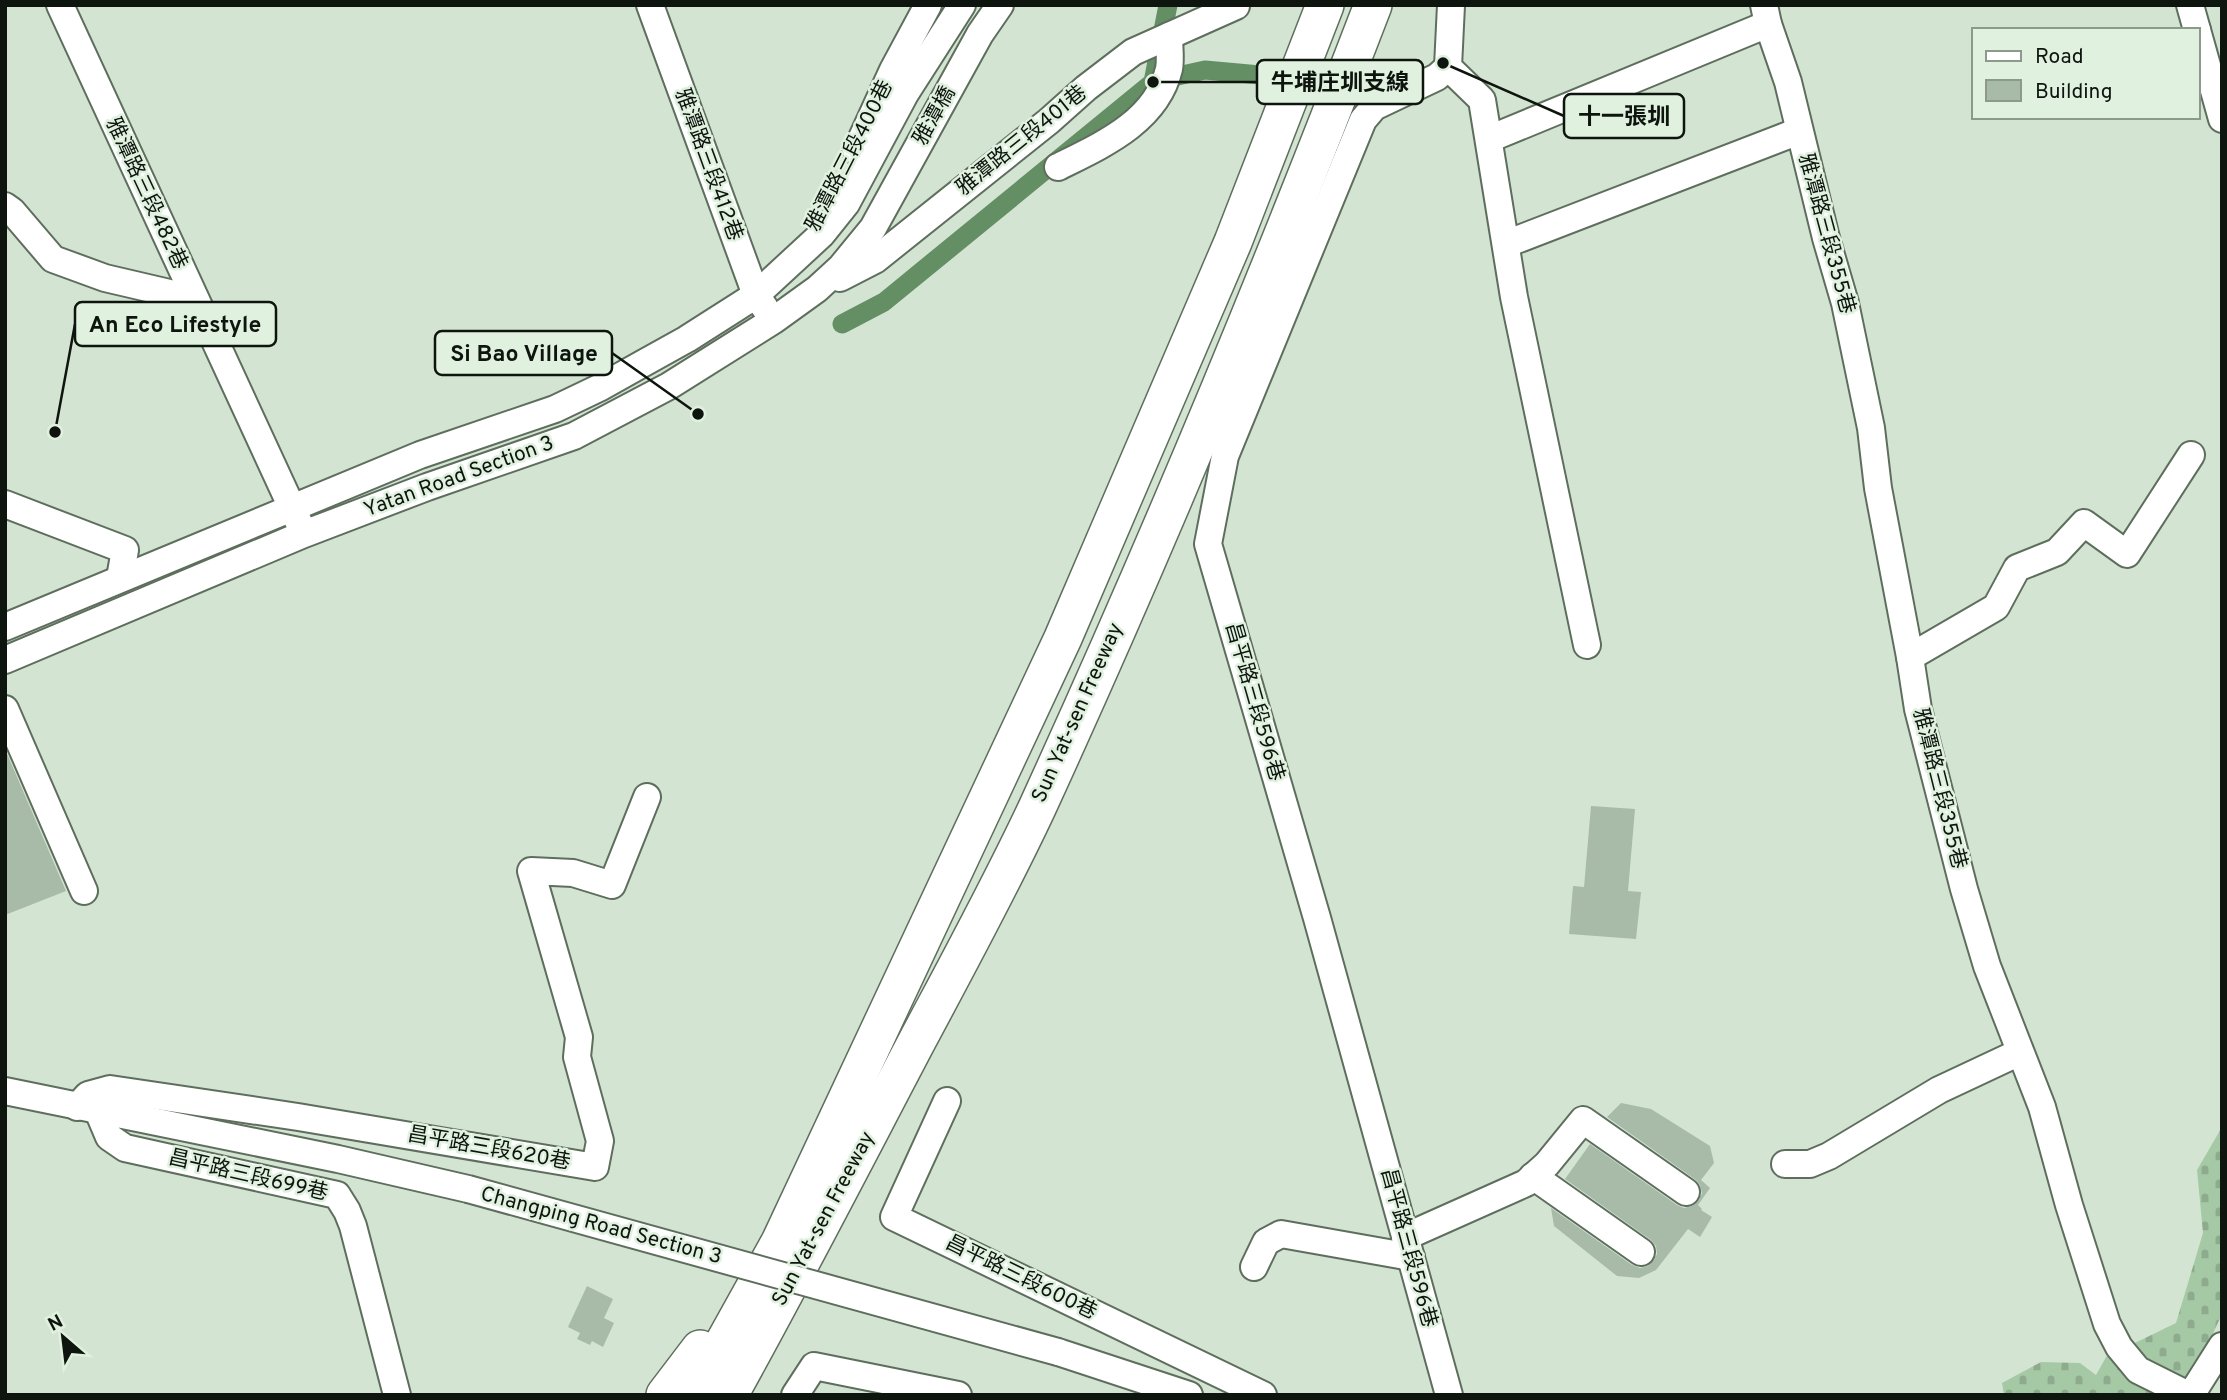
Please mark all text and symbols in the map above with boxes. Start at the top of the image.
legend [1972,28,2199,119]
text: Road [2035,44,2084,71]
callout: 牛埔庄圳支線 [1257,60,1423,104]
text: 牛埔庄圳支線 [1271,70,1409,99]
street label: 雅潭路三段400巷 [800,76,900,236]
text: Building [2035,79,2113,106]
street label: 雅潭路三段401巷 [951,80,1093,202]
street label: 雅潭橋 [908,82,962,150]
street label: 雅潭路三段412巷 [668,85,748,245]
callout: 十一張圳 [1564,94,1684,138]
text: 十一張圳 [1578,104,1670,133]
street label: 雅潭路三段482巷 [99,114,193,274]
street label: 雅潭路三段355巷 [1792,151,1860,317]
callout: An Eco Lifestyle [75,302,276,346]
text: An Eco Lifestyle [89,312,261,341]
callout: Si Bao Village [435,331,612,375]
text: Si Bao Village [450,341,598,370]
street label: Yatan Road Section 3 [360,430,558,524]
street label: Sun Yat-sen Freeway [1026,619,1130,807]
street label: 昌平路三段596巷 [1218,620,1290,784]
street label: 雅潭路三段355巷 [1906,706,1972,872]
street label: 昌平路三段620巷 [405,1121,573,1177]
street label: Sun Yat-sen Freeway [767,1127,881,1311]
street label: 昌平路三段699巷 [166,1145,330,1207]
street label: 昌平路三段596巷 [1374,1165,1442,1331]
street label: Changping Road Section 3 [477,1181,725,1271]
street label: 昌平路三段600巷 [941,1230,1101,1326]
north arrow [28,1302,98,1372]
text: N [44,1310,68,1338]

